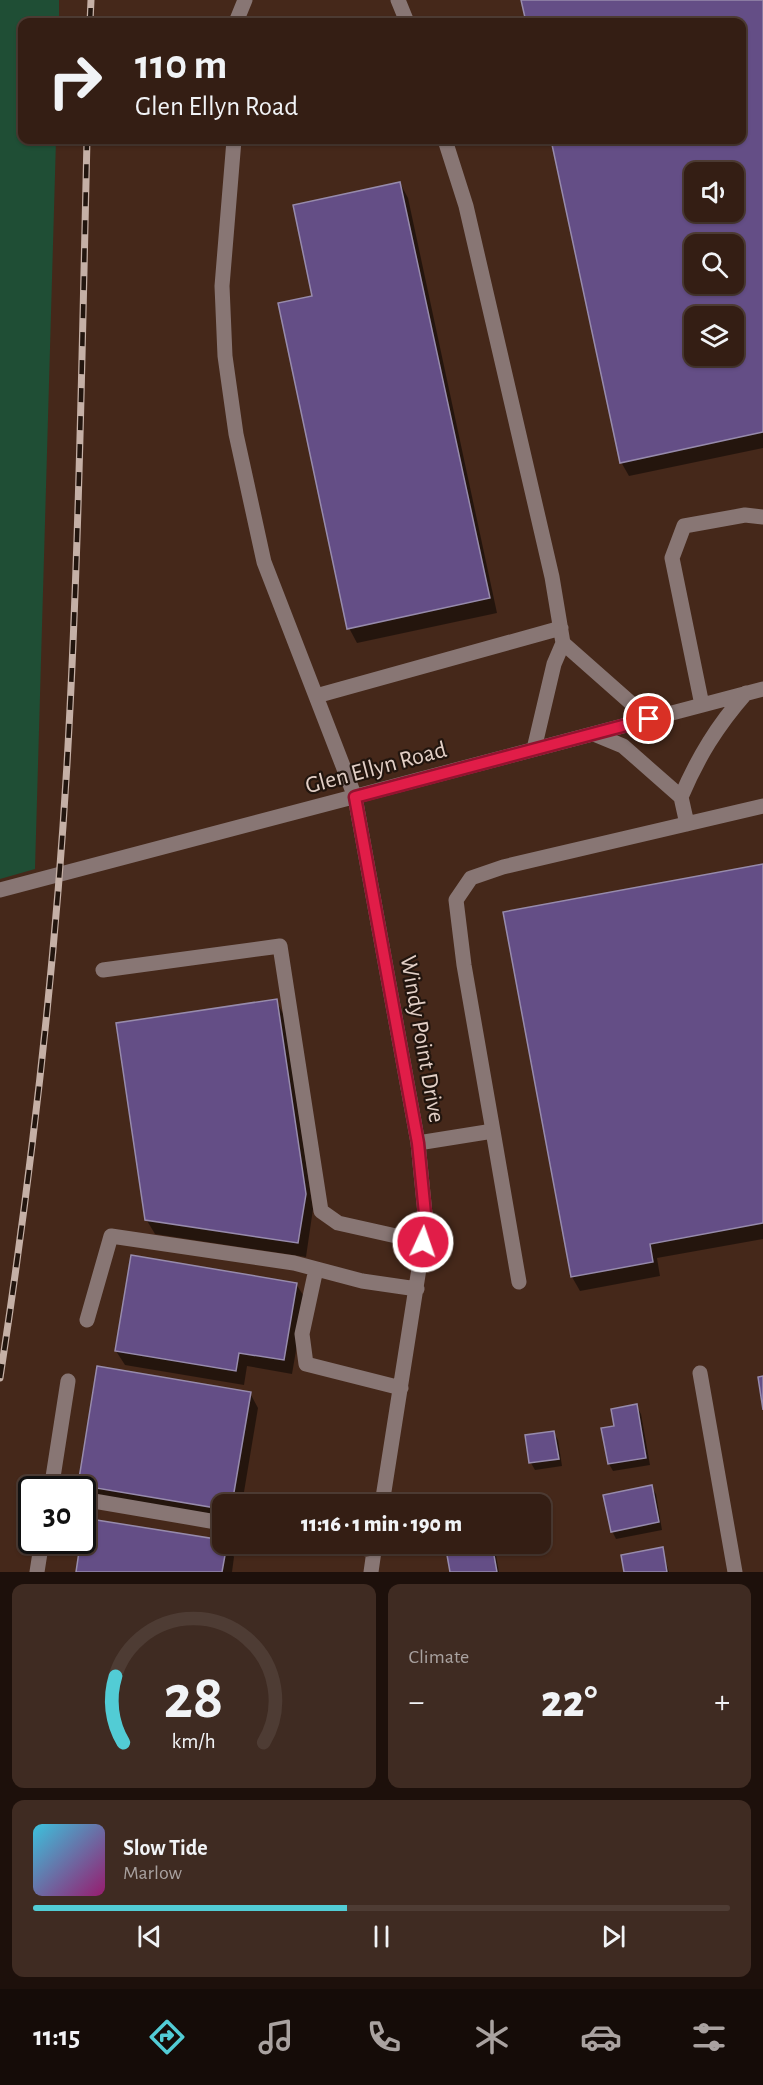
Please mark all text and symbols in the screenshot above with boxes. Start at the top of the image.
icon: right [36,42,114,120]
text: 110 m [135,44,227,86]
text: Glen Ellyn Road [135,93,298,120]
map controls [684,162,744,366]
button: sound [684,162,744,222]
button: search [684,234,744,294]
button: layers [684,306,744,366]
pin [623,693,674,744]
icon: arrive [632,702,665,735]
street label: Glen Ellyn Road [303,738,449,798]
street label: Windy Point Drive [395,954,449,1124]
position arrow [391,1210,455,1274]
speed limit sign: 30 [18,1476,96,1554]
text: 11:16 · 1 min · 190 m [301,1513,462,1535]
text: Climate [409,1647,469,1667]
text: 28 [164,1667,224,1729]
text: 22° [541,1680,597,1725]
text: − [409,1686,424,1719]
text: + [714,1686,730,1719]
text: km/h [172,1731,216,1752]
text: Slow Tide [123,1837,208,1859]
text: Marlow [123,1863,182,1883]
icon: previous [133,1920,166,1953]
icon: pause [365,1920,398,1953]
icon: next [597,1920,630,1953]
icon: directions [146,2016,188,2058]
icon: music [255,2016,297,2058]
icon: phone [363,2016,405,2058]
icon: climate [471,2016,513,2058]
icon: car [580,2016,622,2058]
icon: filters [688,2016,730,2058]
text: 11:15 [33,2023,80,2050]

